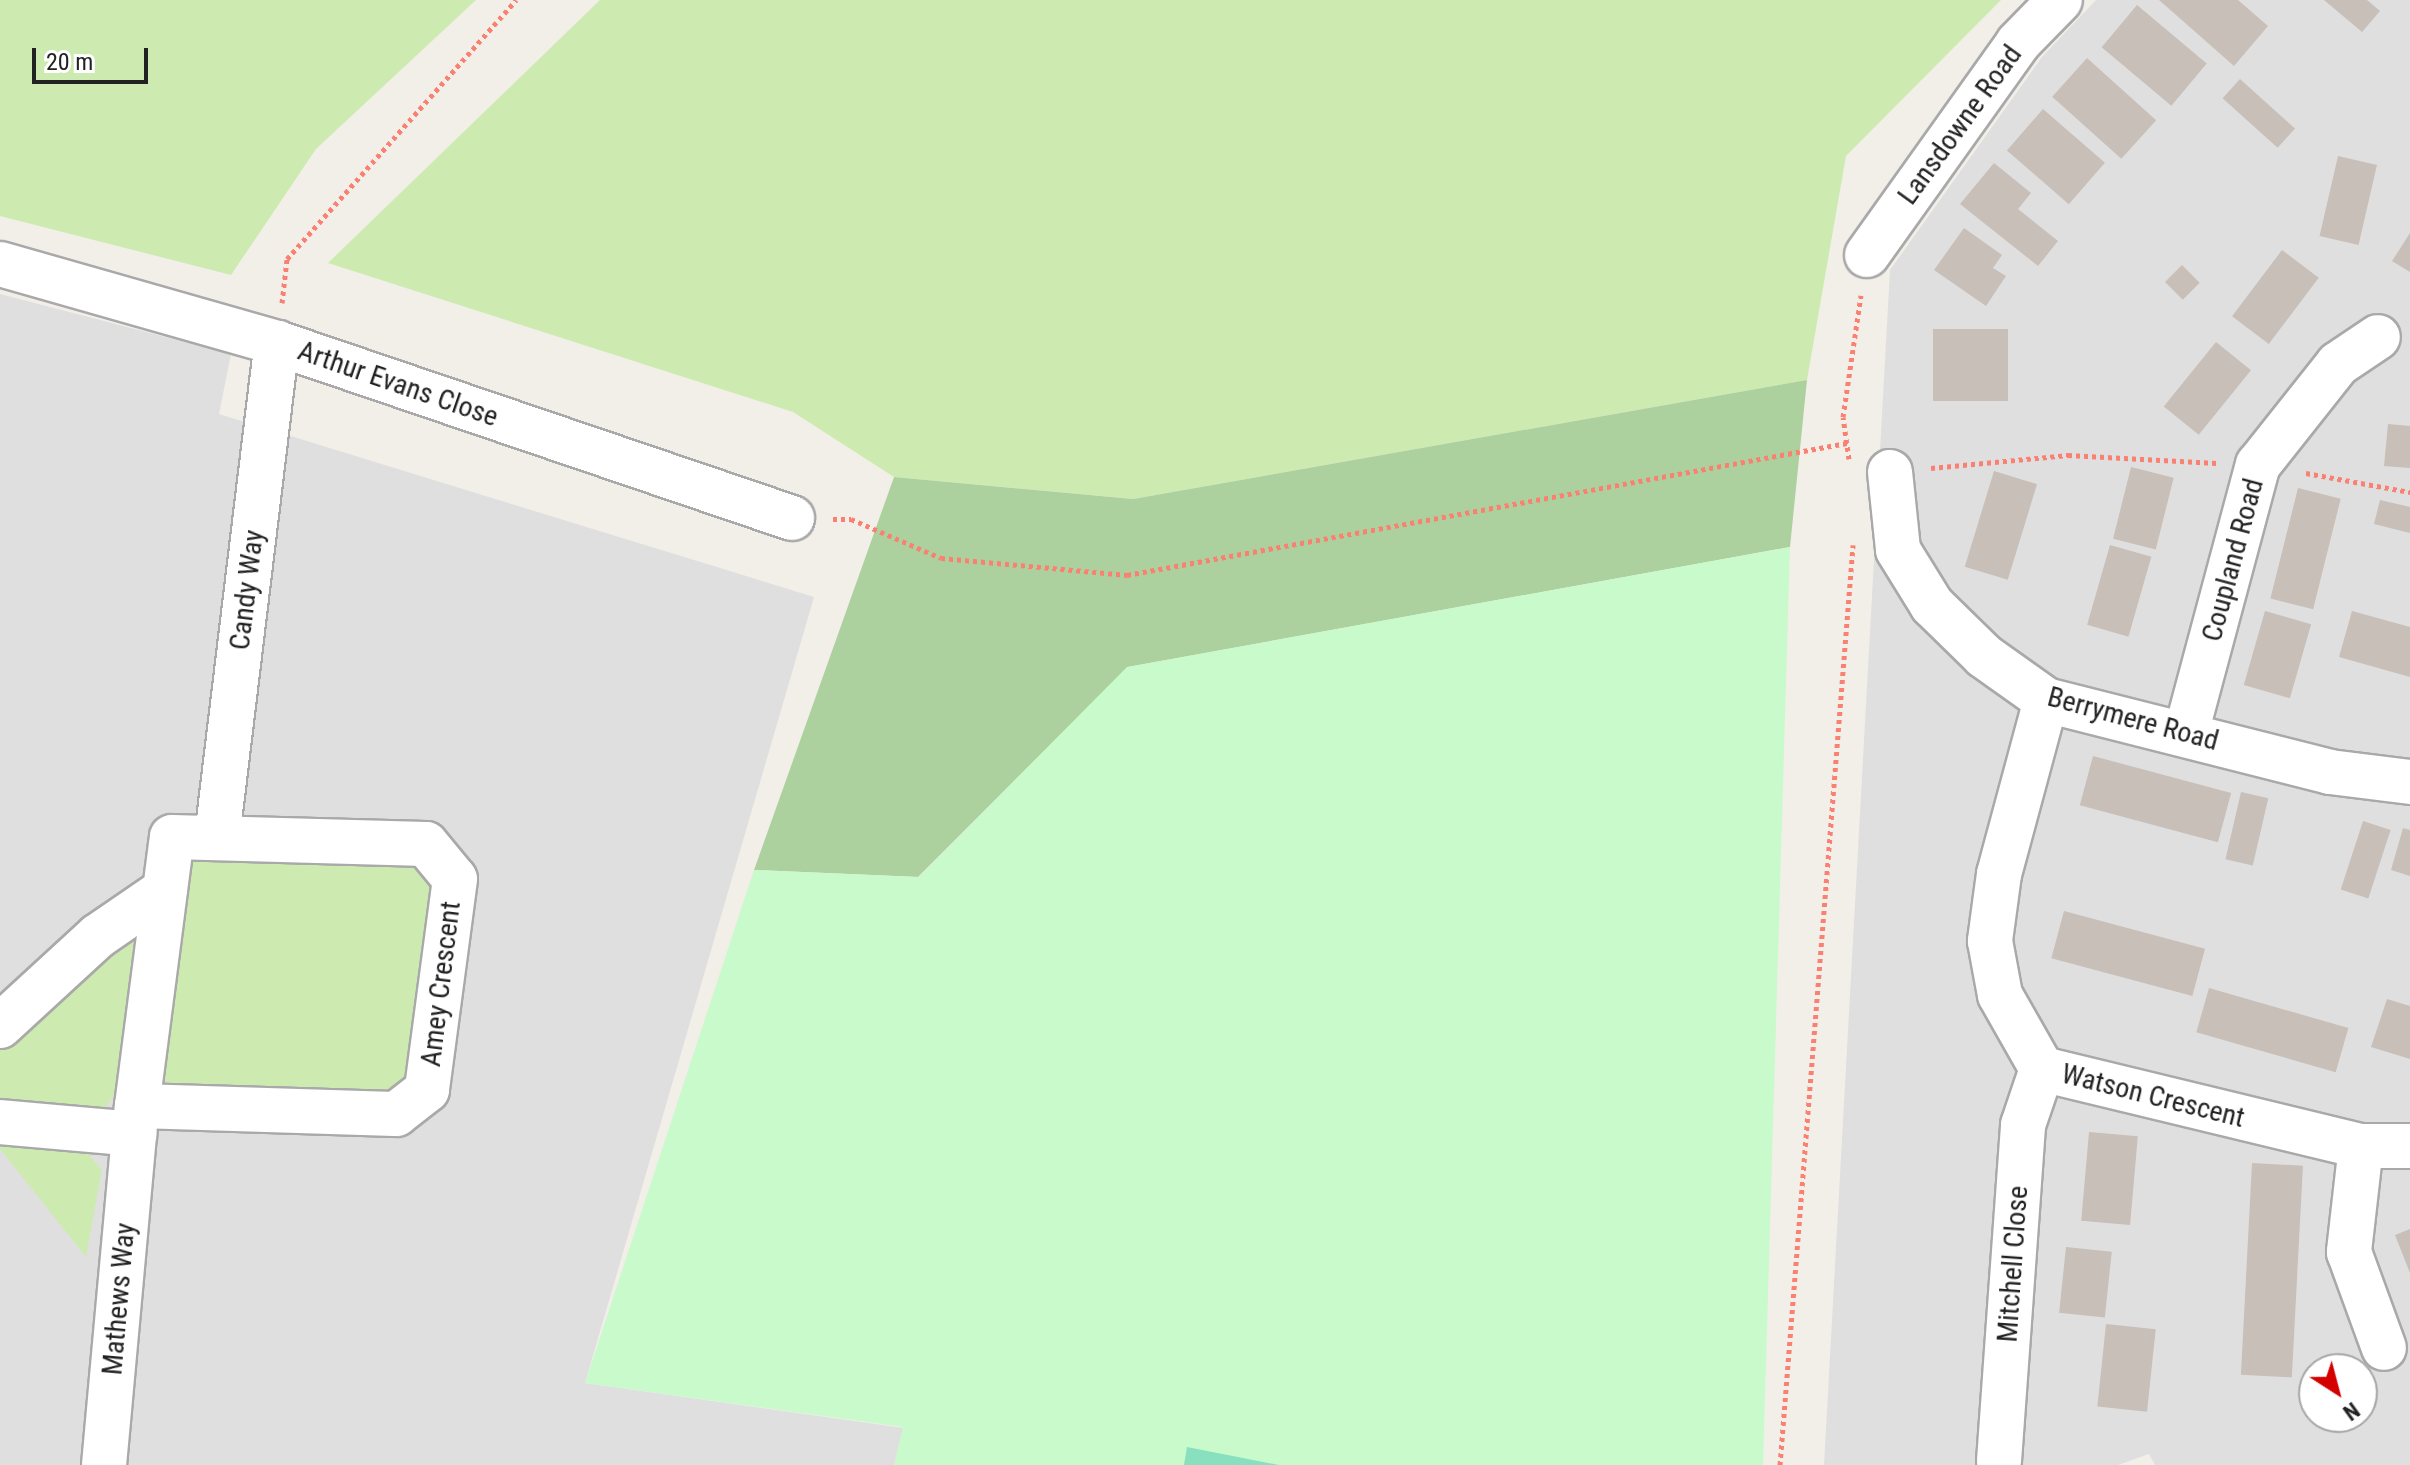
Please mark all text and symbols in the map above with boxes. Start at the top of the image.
scale bar [36,32,152,82]
street label: Lansdowne Road [1891,39,2029,211]
text: 20 m [46,48,93,76]
street label: Arthur Evans Close [294,334,502,434]
street label: Coupland Road [2195,475,2271,645]
street label: Candy Way [223,528,271,652]
street label: Berrymere Road [2044,680,2222,758]
street label: Amey Crescent [414,899,468,1069]
street label: Watson Crescent [2058,1057,2248,1135]
street label: Mitchell Close [1991,1185,2035,1343]
street label: Mathews Way [96,1222,142,1376]
north arrow [2298,1353,2378,1433]
text: N [2338,1397,2364,1425]

